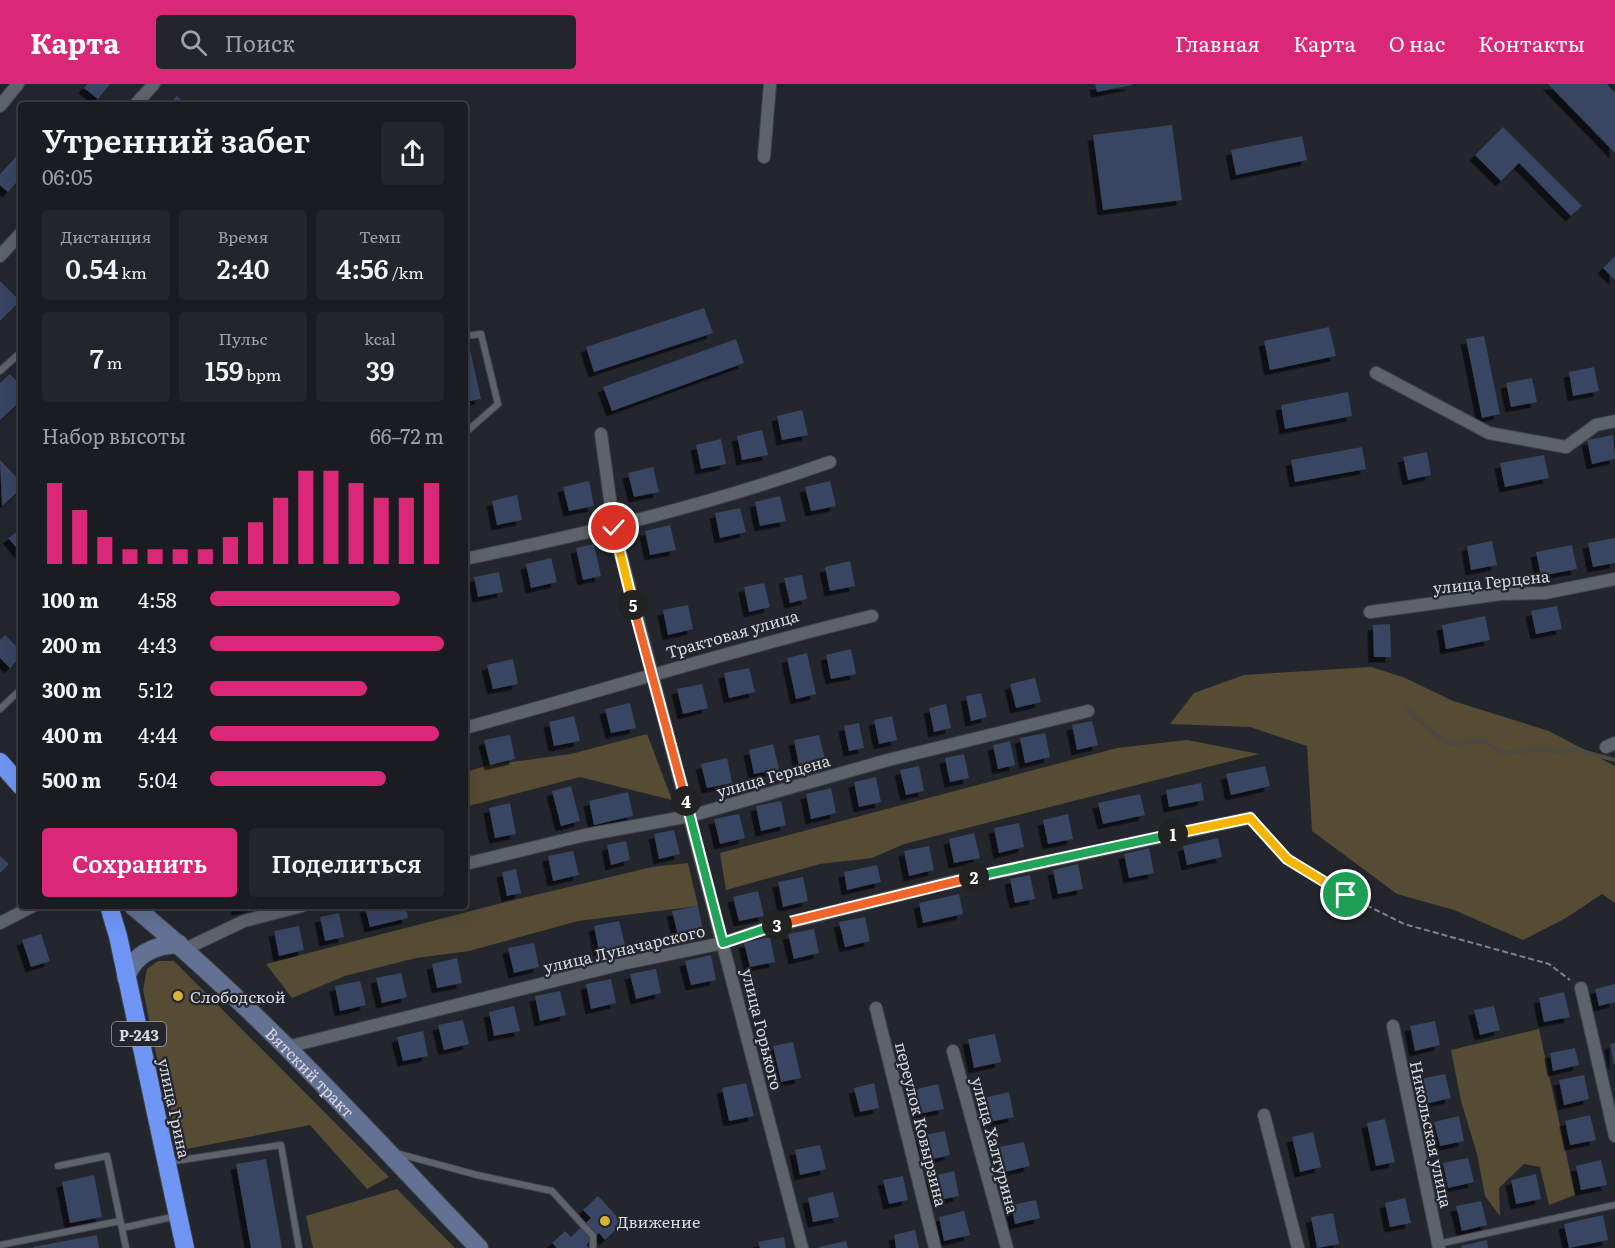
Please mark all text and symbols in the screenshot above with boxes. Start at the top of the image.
search box [156,15,576,69]
text: Карта [30,21,120,63]
icon: search [177,26,210,59]
text: Поиск [225,26,295,59]
text: Главная [1175,27,1260,58]
text: Карта [1293,27,1356,58]
text: О нас [1389,27,1445,58]
text: Контакты [1478,27,1585,58]
text: Утренний забег [42,114,310,163]
button: share [381,122,444,185]
text: 06:05 [42,161,93,191]
text: Дистанция [61,224,151,248]
text: Время [218,224,268,248]
text: Темп [359,224,401,248]
text: 0.54 [65,248,118,287]
text: 2:40 [217,248,269,287]
text: 4:56 [336,248,388,287]
text: km [118,260,147,284]
text: /km [388,260,424,284]
text: Пульс [219,326,267,350]
text: kcal [364,326,396,350]
text: 7 [90,338,104,377]
text: m [104,350,122,374]
text: 159 [205,350,243,389]
text: 39 [366,350,394,389]
text: bpm [243,362,281,386]
text: Набор высоты [42,420,186,450]
text: 66–72 m [370,420,444,450]
pin [588,502,639,553]
icon: check [597,511,630,544]
street label: улица Герцена [1431,563,1551,599]
text: 100 m [42,584,99,614]
text: 4:58 [138,584,177,614]
pin: 5 [618,590,648,620]
text: 5 [629,593,637,617]
street label: Трактовая улица [663,602,802,663]
text: 200 m [42,629,101,659]
text: 4:43 [138,629,177,659]
text: 300 m [42,674,102,704]
text: 5:12 [138,674,173,704]
text: 400 m [42,719,103,749]
text: 4:44 [138,719,177,749]
street label: улица Герцена [713,747,833,803]
text: 500 m [42,764,101,794]
text: 5:04 [138,764,177,794]
pin: 4 [671,786,701,816]
text: 4 [681,789,691,813]
pin: 1 [1158,819,1188,849]
text: 1 [1170,822,1176,846]
button: Сохранить [42,828,237,897]
button: Поделиться [249,828,444,897]
pin: 2 [959,862,989,892]
text: 2 [970,865,978,889]
pin [1320,869,1371,920]
icon: arrive [1329,878,1362,911]
pin: 3 [762,910,792,940]
text: 3 [773,913,781,937]
street label: улица Луначарского [541,918,707,978]
street label: улица Горького [736,966,790,1092]
place label: Слободской [190,984,286,1008]
marker: Слободской [171,989,185,1003]
street label: Вятский тракт [261,1021,360,1122]
road number: Р-243 [112,1022,166,1046]
street label: переулок Ковырзина [890,1039,954,1209]
street label: улица Грина [153,1056,197,1161]
street label: Никольская улица [1405,1058,1459,1210]
street label: улица Халтурина [966,1074,1026,1216]
place label: Движение [617,1209,700,1233]
marker: Движение [598,1214,612,1228]

